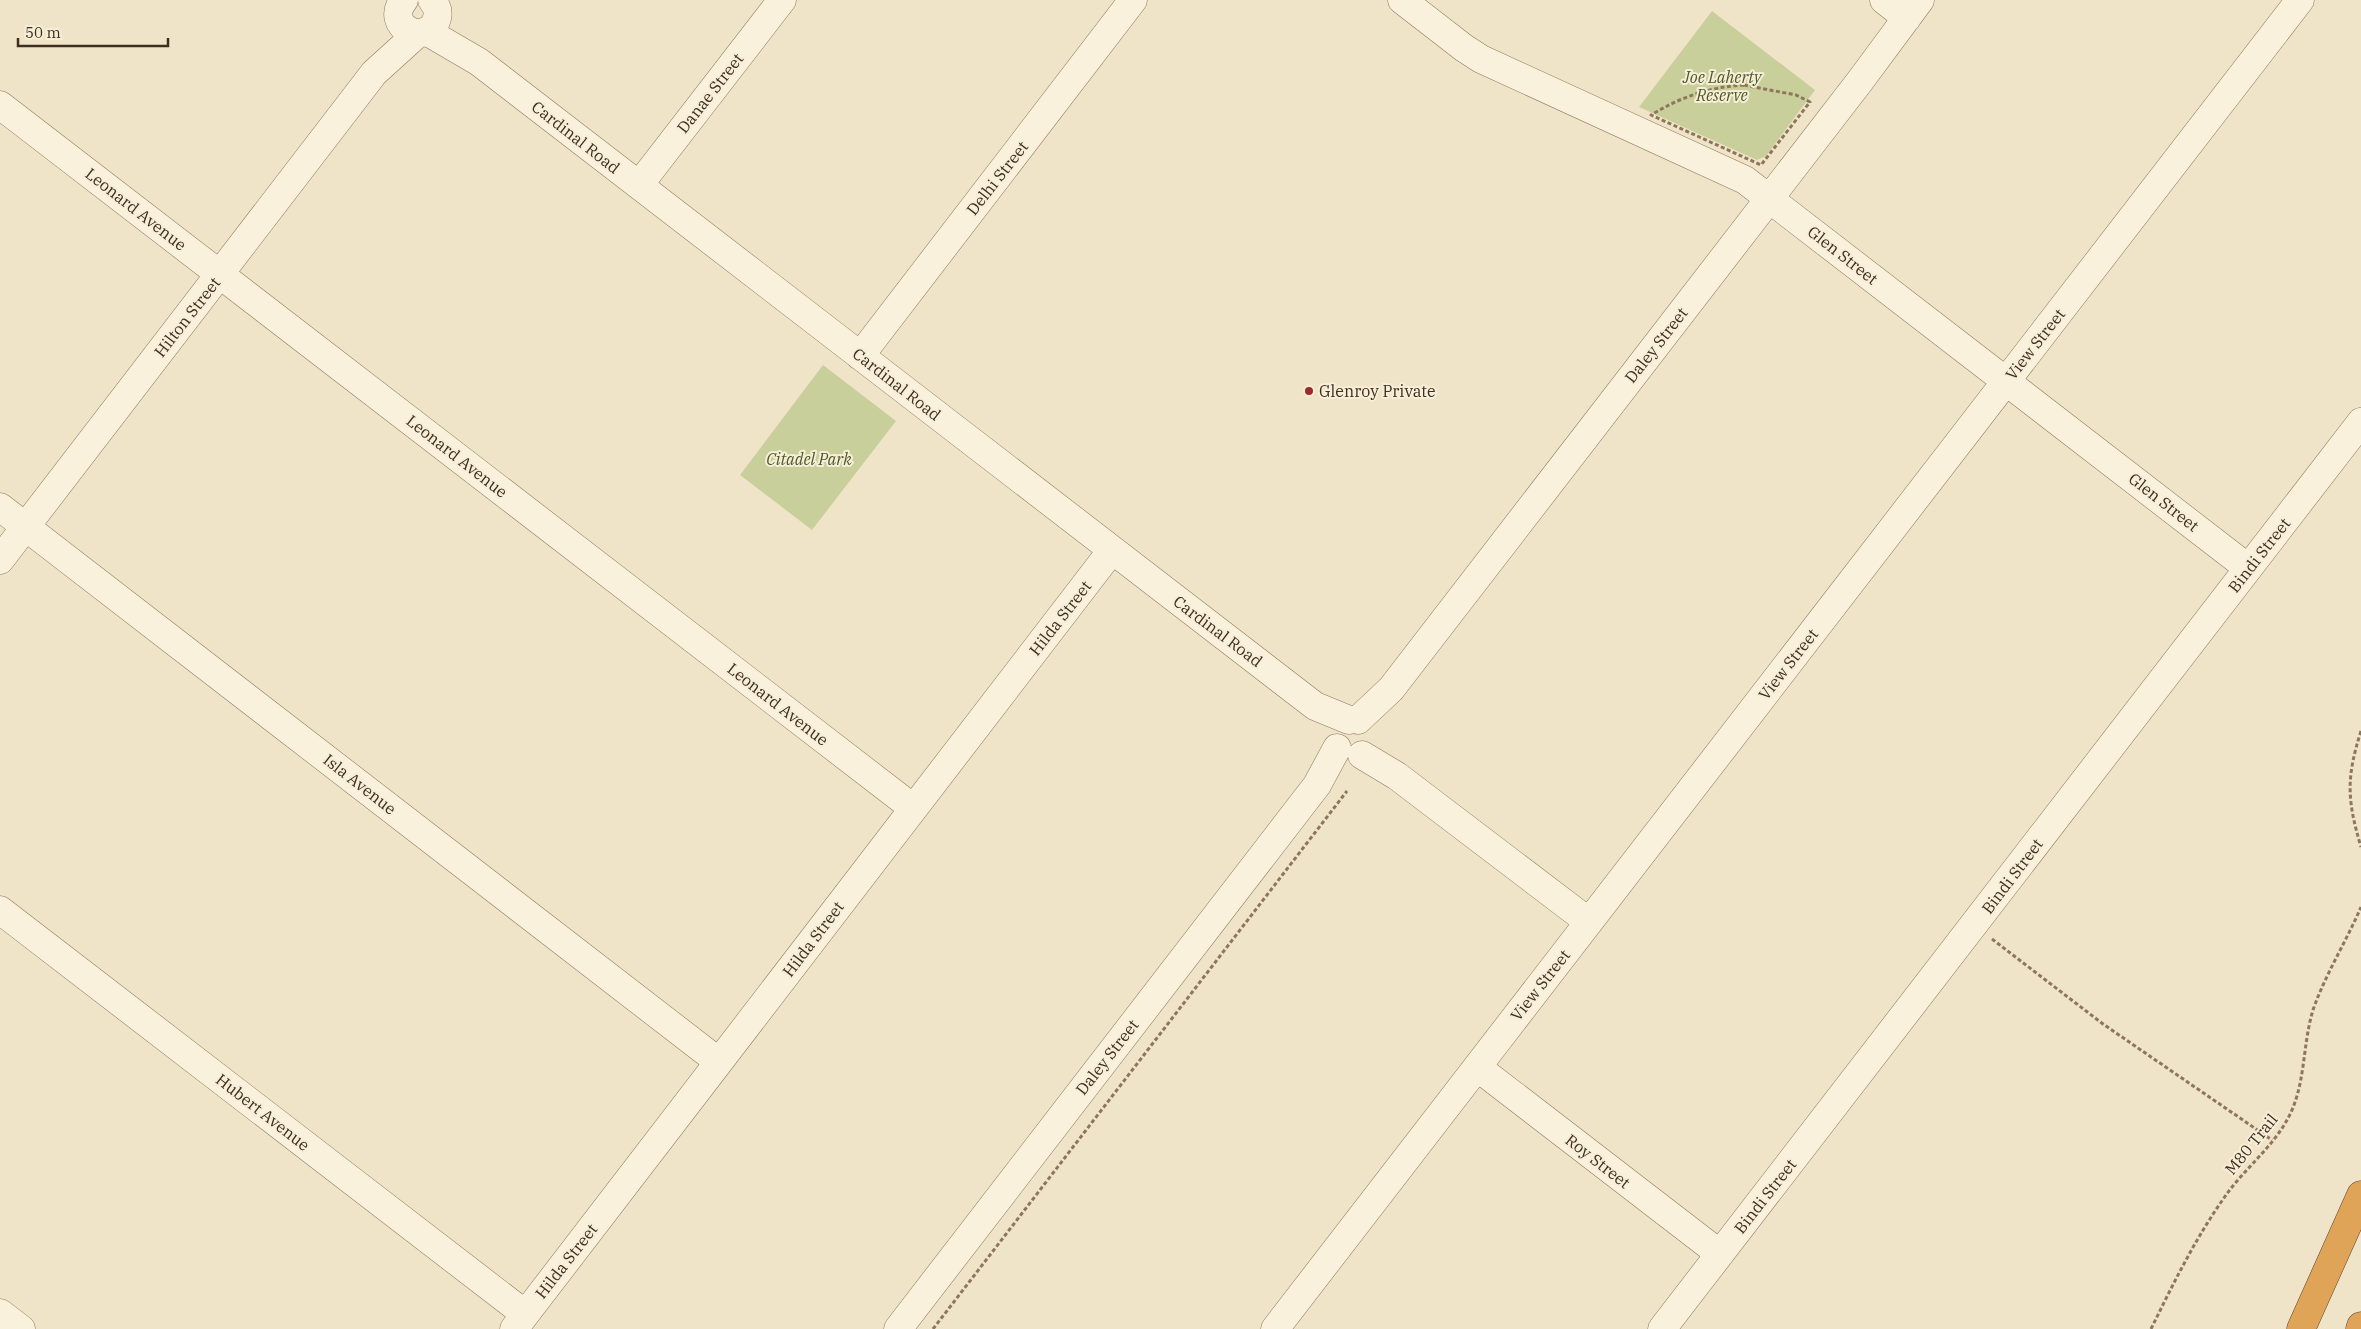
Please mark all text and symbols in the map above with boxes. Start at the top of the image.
scale bar [18,15,168,47]
text: 50 m [25,23,61,42]
street label: Danae Street [672,49,748,137]
park label: Joe Laherty Reserve [1682,67,1763,105]
street label: Cardinal Road [528,96,624,178]
street label: Delhi Street [962,137,1032,219]
street label: Leonard Avenue [81,163,191,255]
street label: Glen Street [1804,221,1882,289]
street label: Hilton Street [150,273,225,361]
street label: Daley Street [1620,303,1692,387]
street label: View Street [2001,304,2069,384]
street label: Cardinal Road [849,343,945,425]
place label: Glenroy Private [1319,381,1436,401]
marker: Glenroy Private [1303,385,1315,397]
street label: Leonard Avenue [402,410,512,502]
park label: Citadel Park [766,449,852,469]
street label: Glen Street [2125,468,2203,536]
street label: Bindi Street [2224,513,2295,596]
street label: Hilda Street [1025,576,1096,659]
street label: Cardinal Road [1169,591,1267,671]
street label: View Street [1754,624,1822,704]
street label: Leonard Avenue [723,658,833,750]
street label: Isla Avenue [320,749,400,819]
street label: Bindi Street [1977,834,2047,918]
street label: Hilda Street [778,897,848,981]
street label: View Street [1506,945,1574,1025]
street label: Daley Street [1071,1015,1143,1099]
street label: Hubert Avenue [212,1069,314,1155]
street label: M80 Trail [2220,1109,2282,1179]
street label: Roy Street [1562,1130,1635,1193]
street label: Bindi Street [1730,1154,1801,1237]
street label: Hilda Street [531,1219,602,1302]

